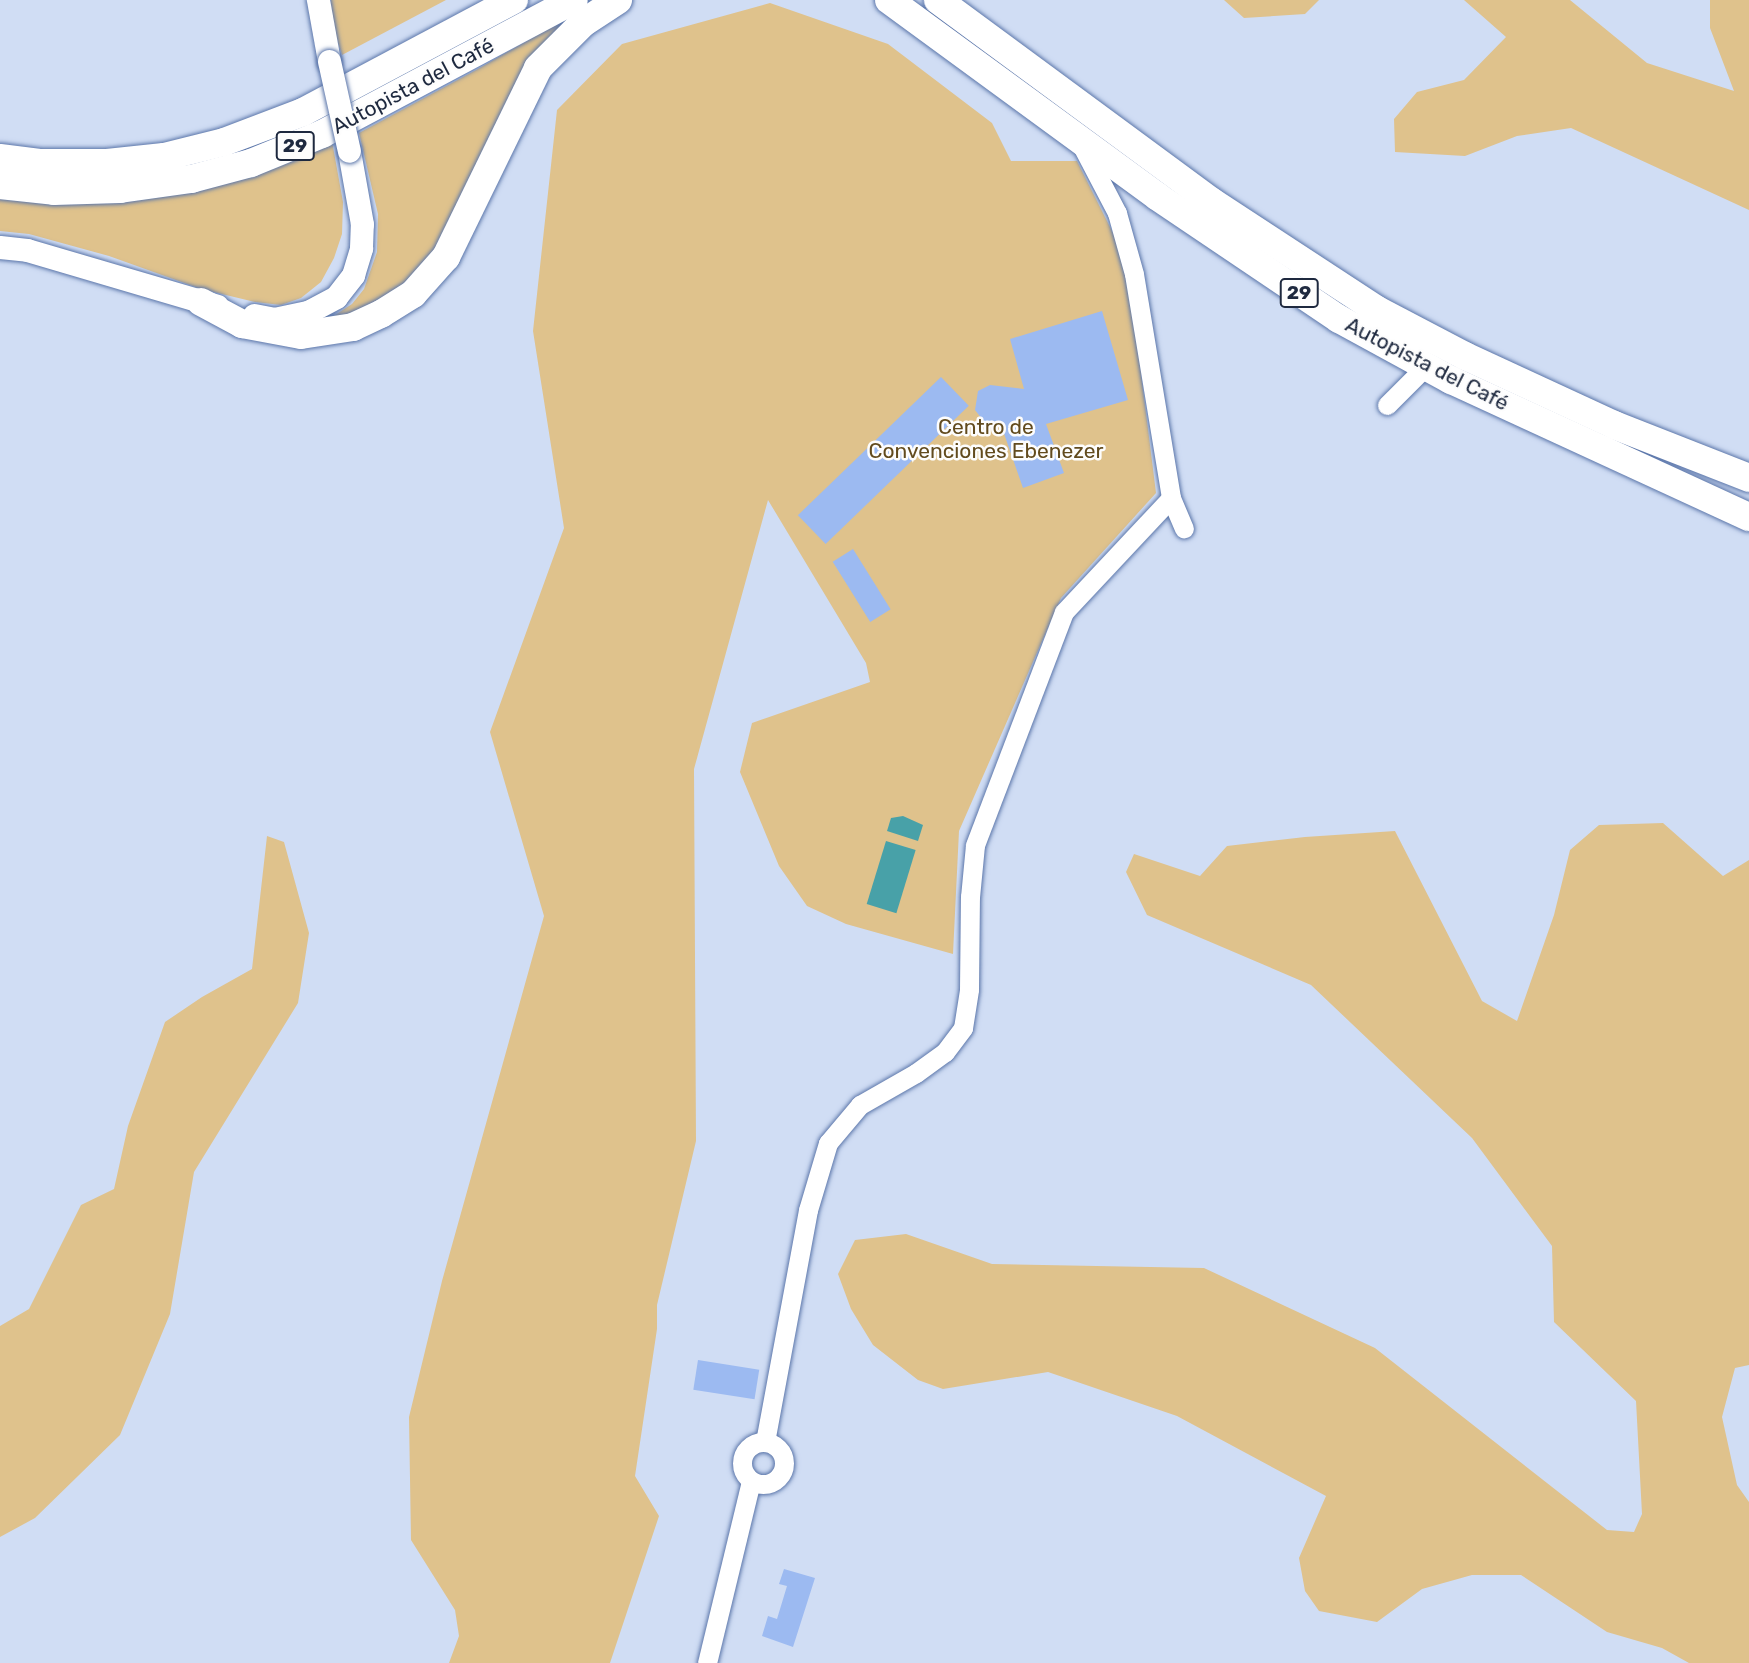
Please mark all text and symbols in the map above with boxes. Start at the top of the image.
street label: Autopista del Café [328,33,498,139]
road number: 29 [274,130,316,162]
road number: 29 [1278,278,1320,308]
street label: Autopista del Café [1341,312,1513,416]
park label: Centro de Convenciones Ebenezer [868,414,1104,464]

